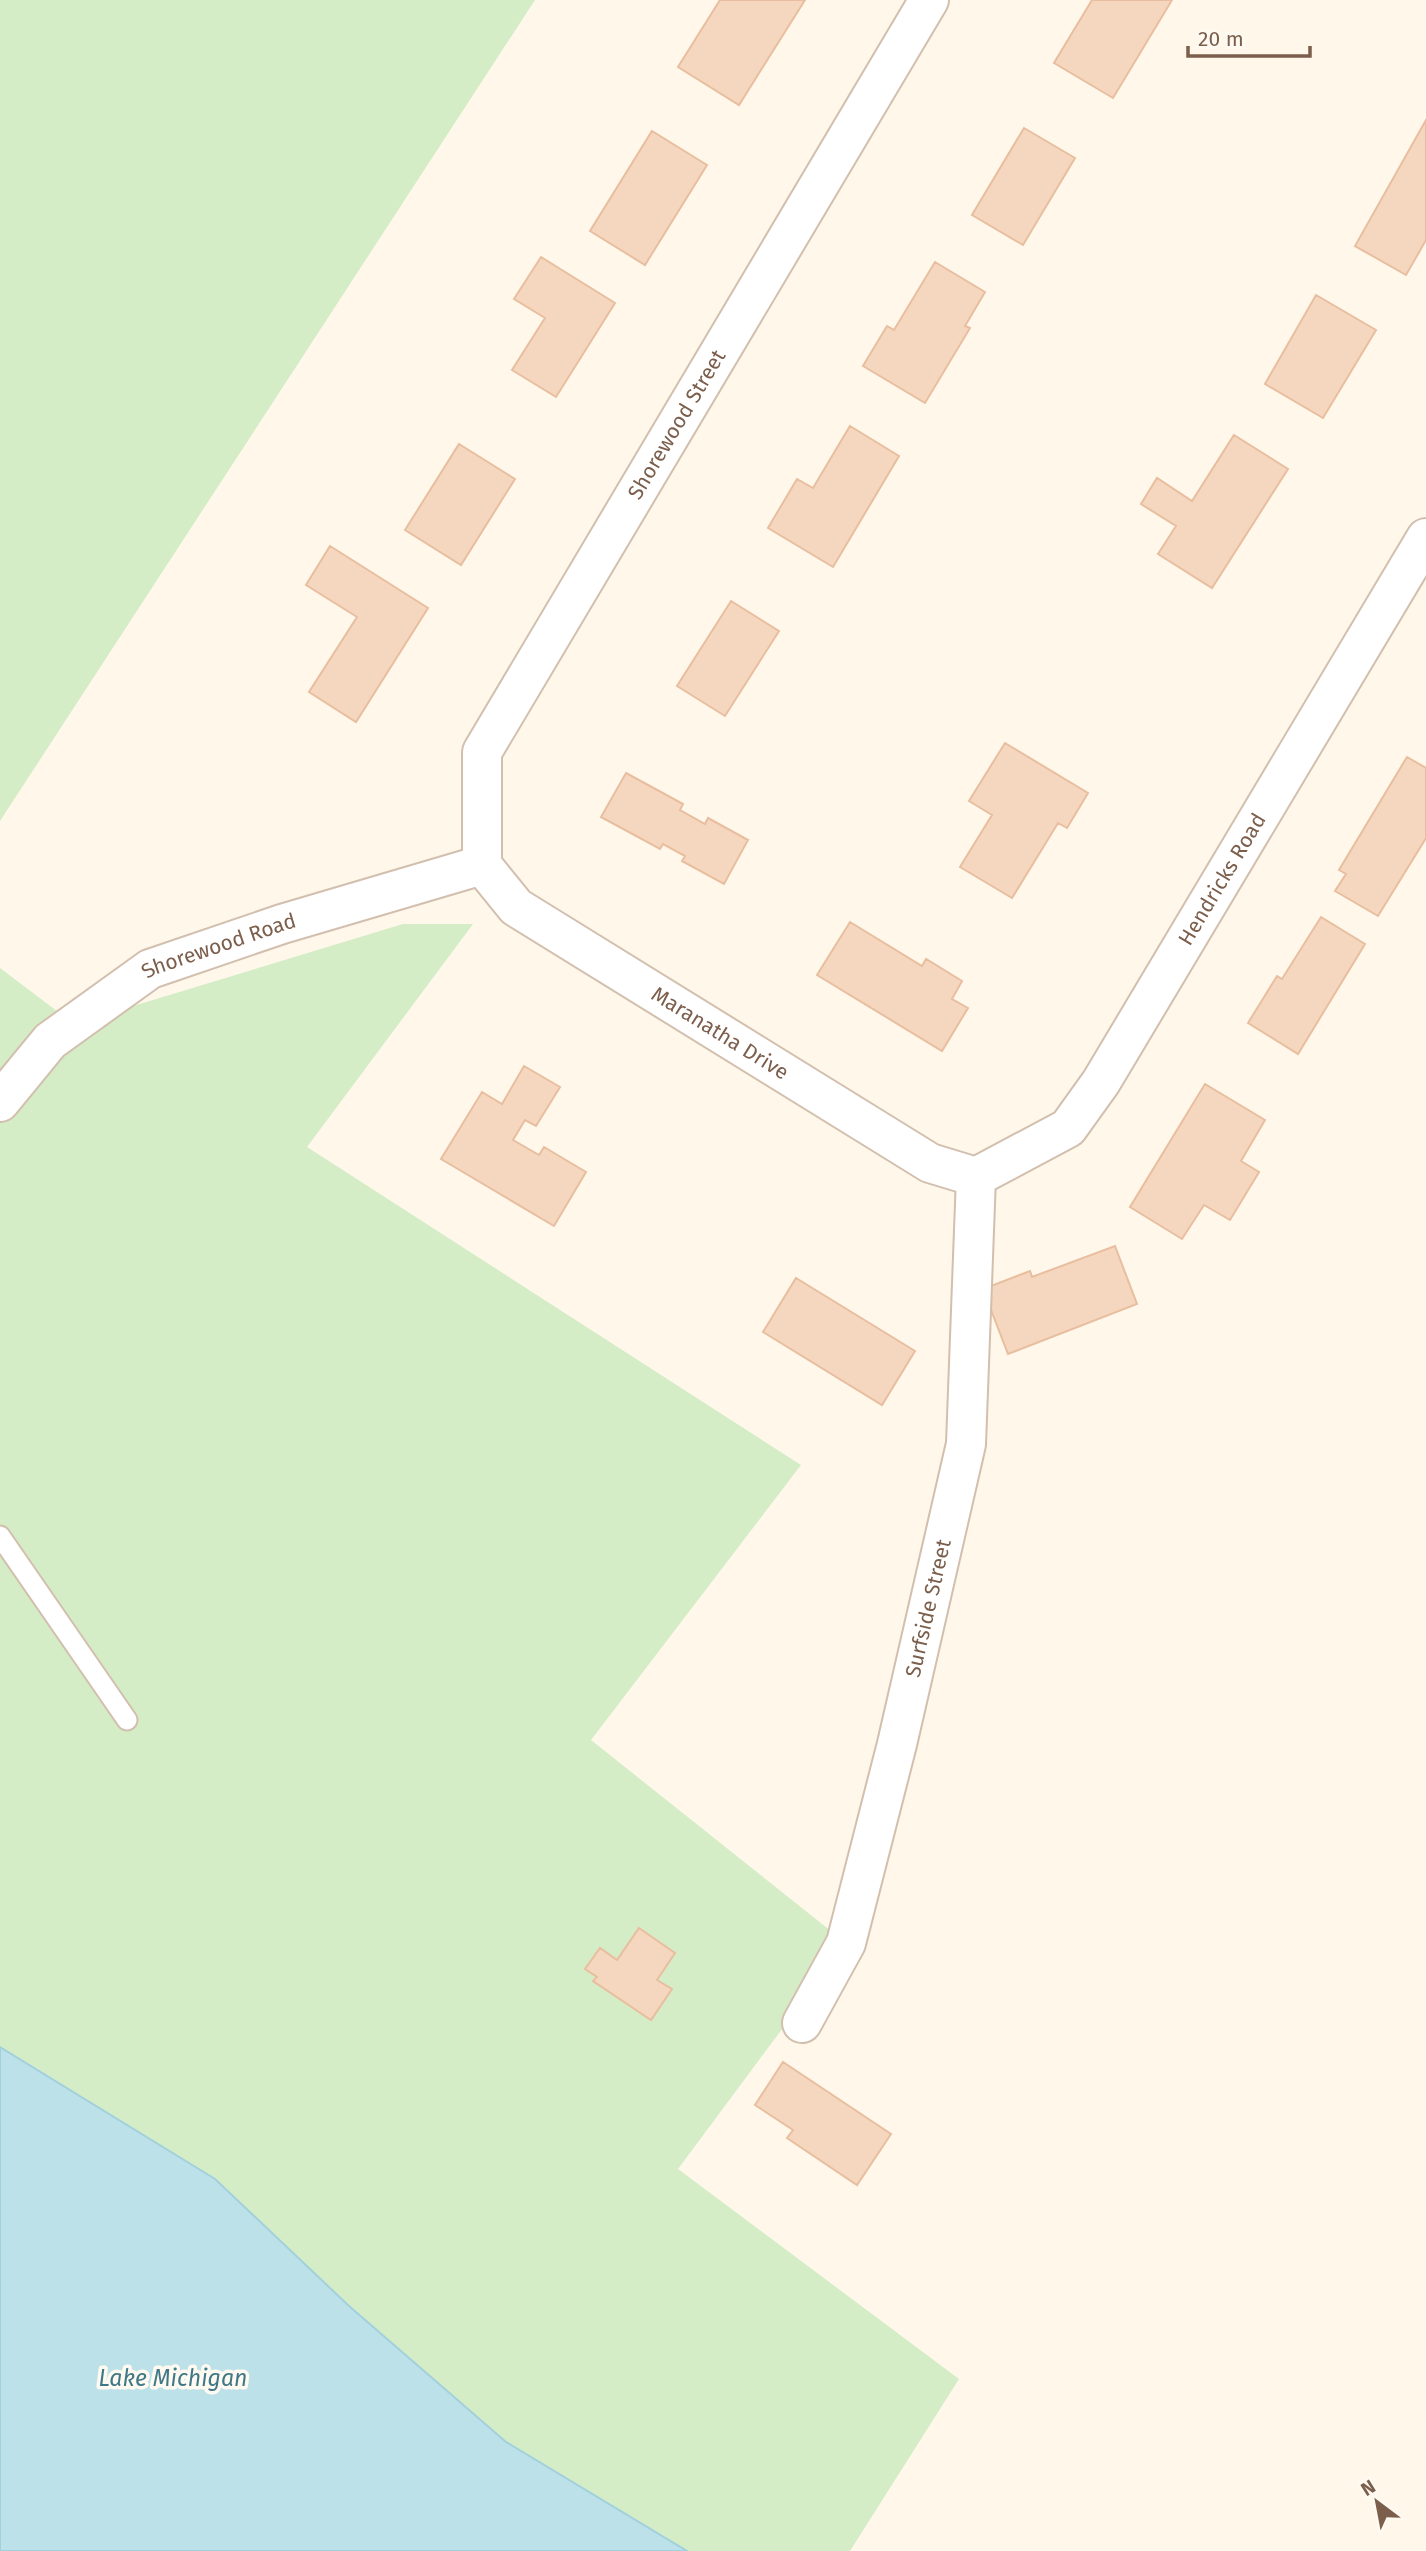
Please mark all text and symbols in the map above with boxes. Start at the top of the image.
scale bar [1188,14,1310,58]
text: 20 m [1198,26,1244,52]
street label: Shorewood Street [622,345,731,504]
street label: Hendricks Road [1173,809,1272,950]
street label: Shorewood Road [136,908,299,984]
street label: Maranatha Drive [647,981,794,1085]
street label: Surfside Street [900,1536,957,1680]
water label: Lake Michigan [99,2364,247,2392]
north arrow [1342,2467,1412,2537]
text: N [1357,2475,1380,2501]

